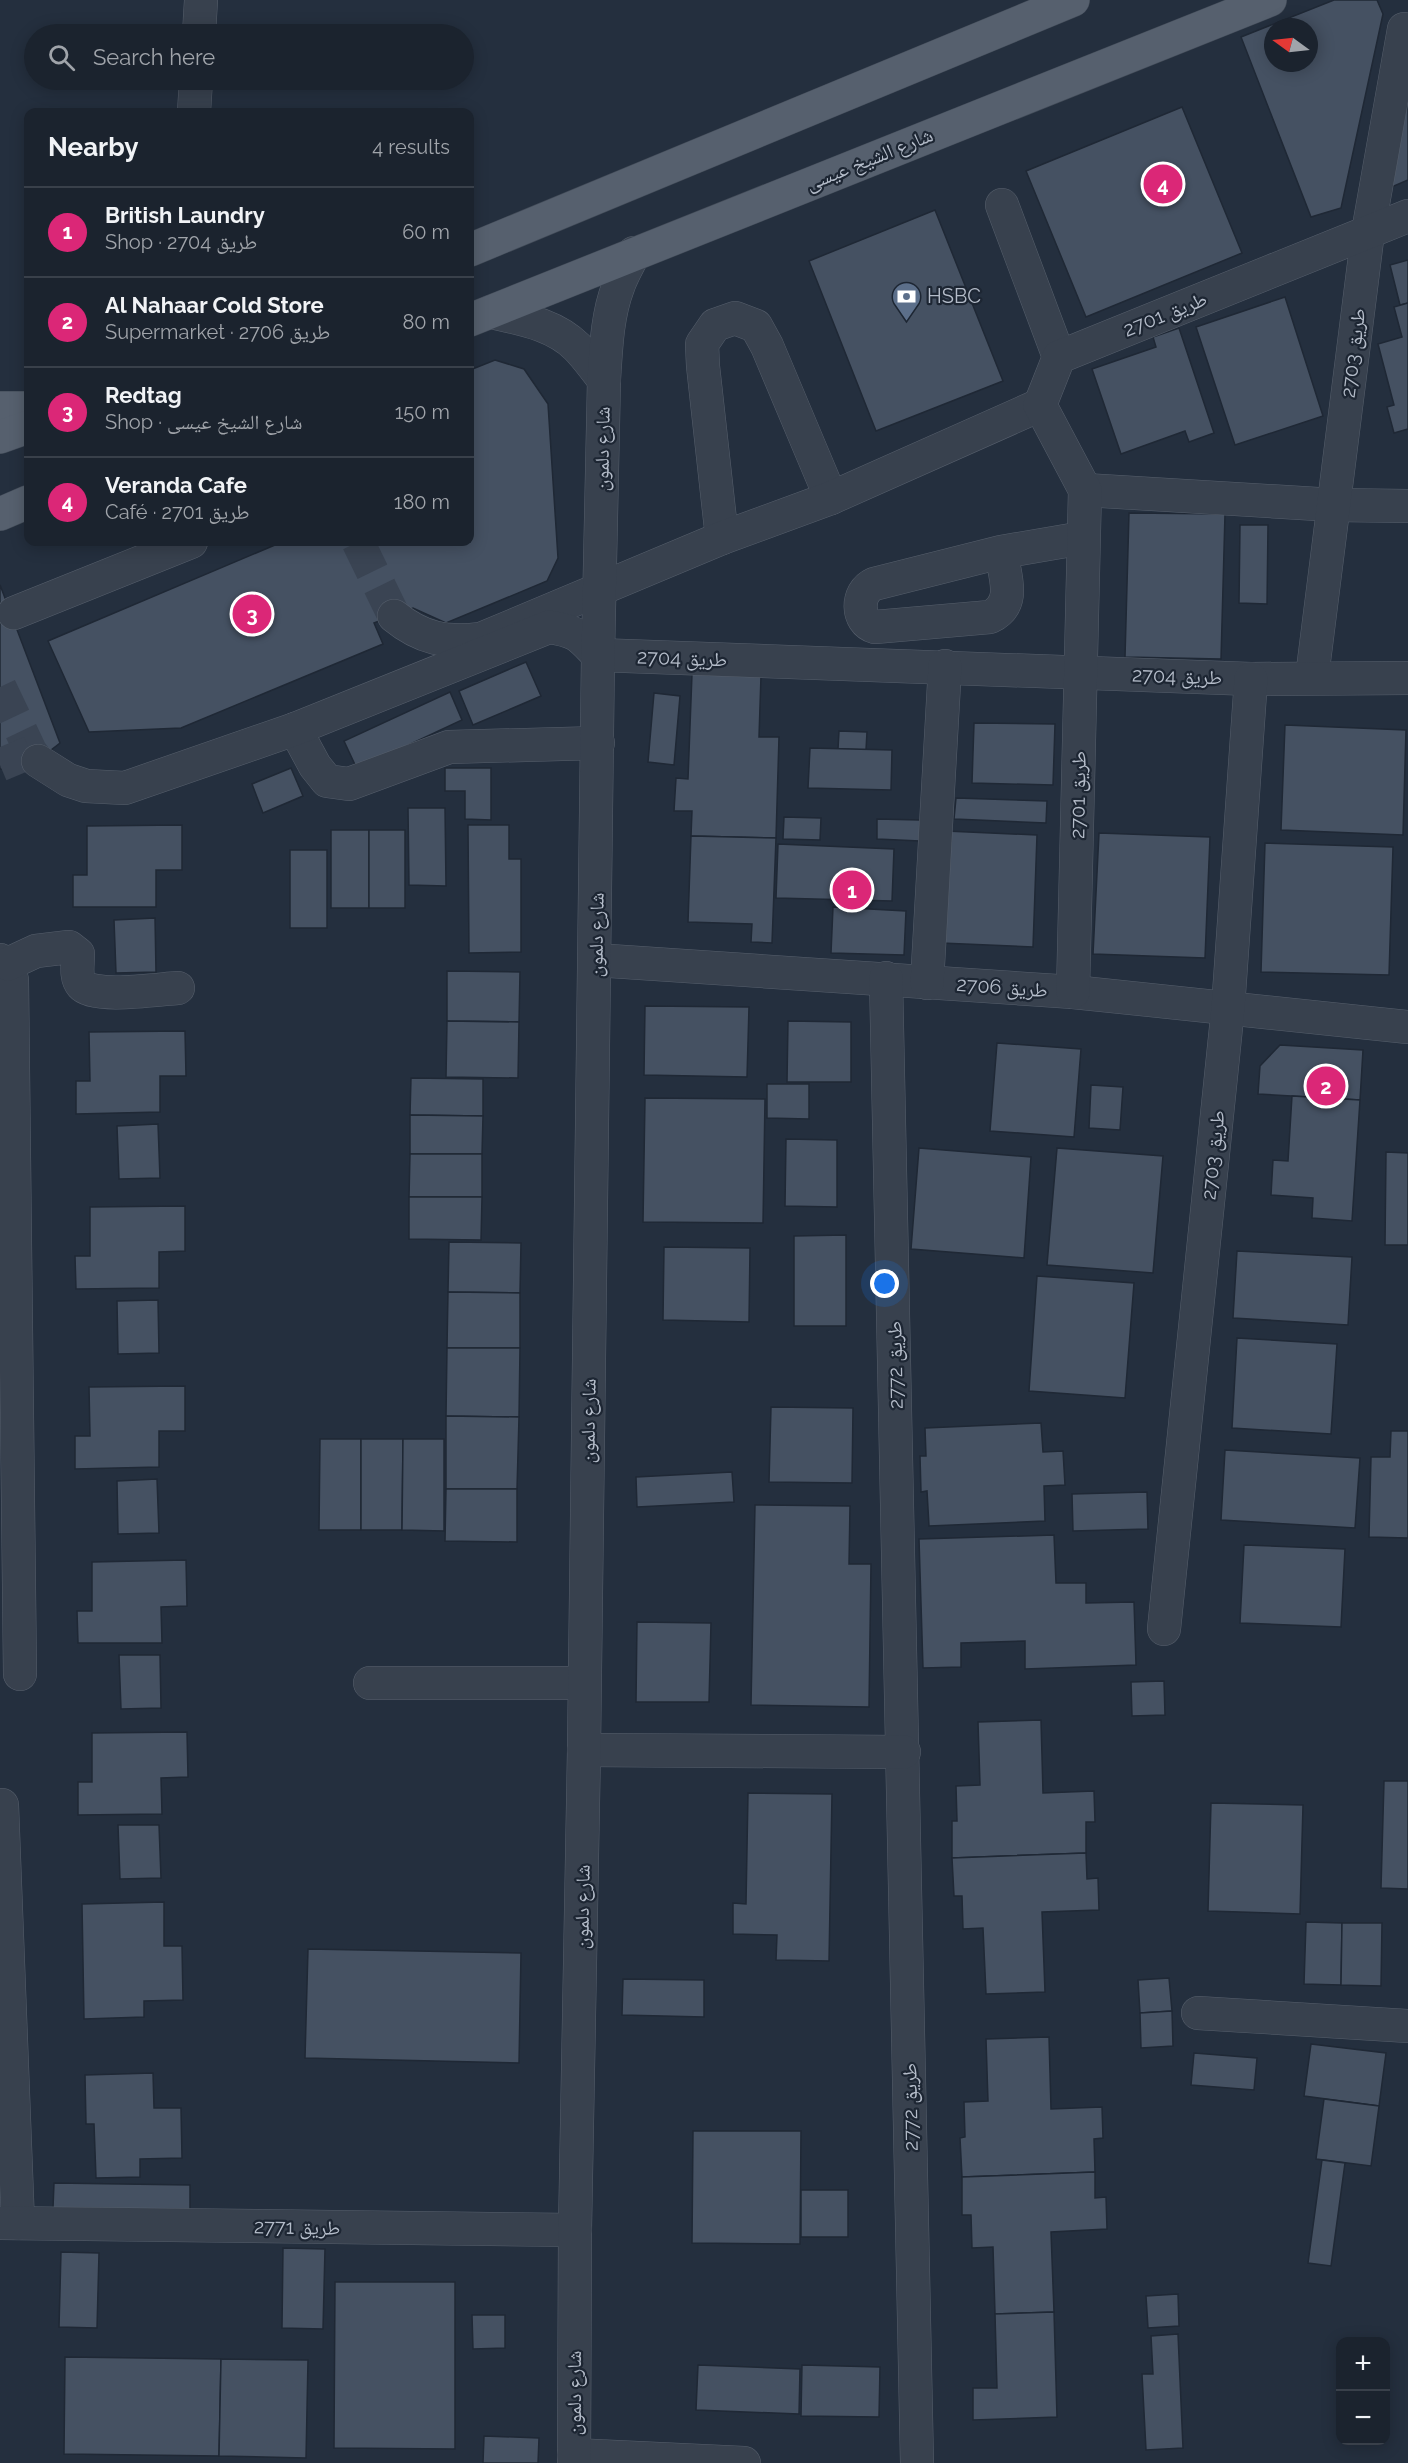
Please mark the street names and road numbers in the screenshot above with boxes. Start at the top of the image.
street label: شارع الشيخ عيسى [802,123,937,196]
street label: طريق 2701 [1120,286,1210,342]
street label: طريق 2703 [1336,307,1370,399]
street label: شارع دلمون [589,406,616,492]
street label: طريق 2704 [636,644,728,672]
street label: طريق 2704 [1131,662,1223,690]
street label: طريق 2701 [1065,751,1091,839]
street label: شارع دلمون [583,892,610,978]
street label: طريق 2706 [956,972,1048,1002]
street label: طريق 2703 [1196,1109,1230,1201]
street label: طريق 2772 [882,1321,908,1409]
street label: شارع دلمون [575,1378,602,1464]
street label: شارع دلمون [569,1864,596,1950]
street label: طريق 2772 [897,2063,923,2151]
street label: طريق 2771 [254,2214,340,2240]
street label: شارع دلمون [562,2351,587,2435]

